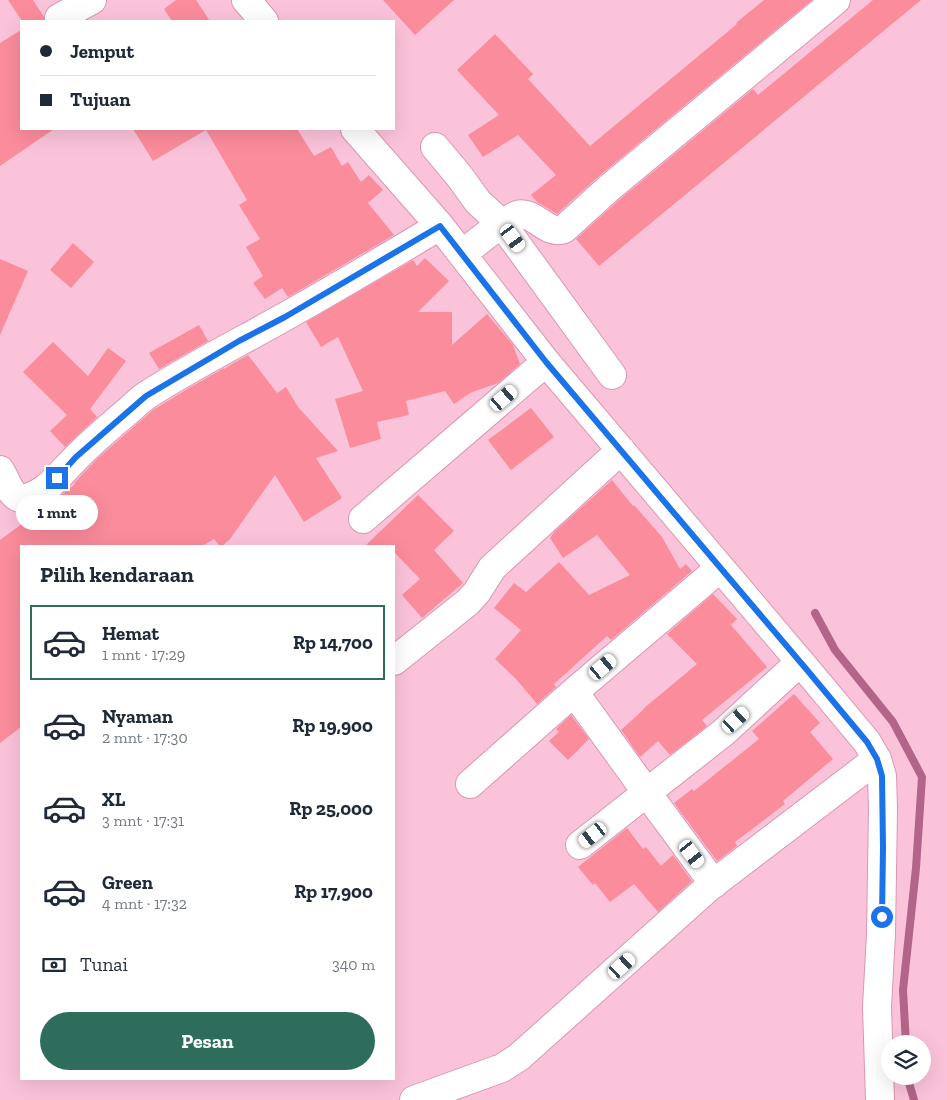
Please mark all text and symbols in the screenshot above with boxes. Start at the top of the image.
text: Jemput [70,40,134,63]
text: Tujuan [70,88,131,111]
car [498,221,527,255]
car [487,382,520,414]
route end [46,467,68,489]
callout: 1 mnt [16,496,98,530]
text: 1 mnt [37,503,77,522]
text: Pilih kendaraan [40,561,194,588]
icon: car [42,620,87,665]
text: Hemat [102,622,159,645]
text: Rp 14,700 [293,631,373,654]
text: 1 mnt · 17:29 [102,645,185,664]
car [586,652,619,682]
icon: car [42,703,87,748]
car [719,704,752,736]
text: Nyaman [102,705,173,728]
text: Rp 19,900 [292,714,373,737]
text: 2 mnt · 17:30 [102,728,188,747]
icon: car [42,786,87,831]
text: XL [102,788,125,811]
text: Rp 25,000 [289,797,373,820]
text: 3 mnt · 17:31 [102,811,184,830]
car [576,820,609,850]
car [676,838,707,870]
icon: car [42,869,87,914]
text: Green [102,871,153,894]
text: Rp 17,900 [294,880,373,903]
text: 4 mnt · 17:32 [102,894,187,913]
route start [871,906,893,928]
car [605,950,638,982]
icon: cash [40,951,68,979]
text: Tunai [80,953,128,976]
text: 340 m [332,955,375,974]
button: Pesan [40,1012,375,1070]
map controls [881,1035,931,1085]
button: layers [881,1035,931,1085]

